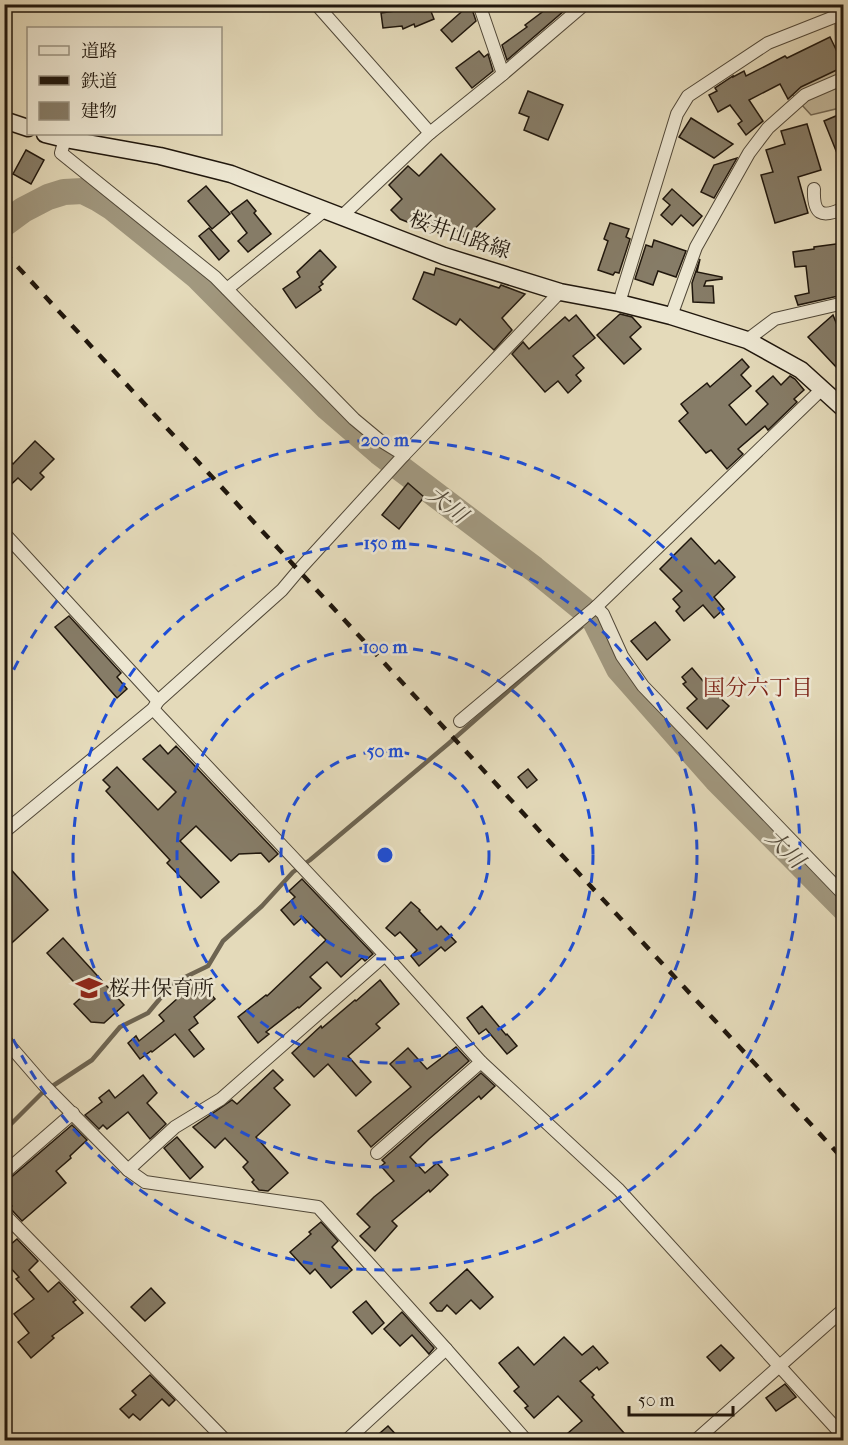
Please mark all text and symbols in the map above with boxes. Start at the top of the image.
legend [27,27,222,135]
text: 道路 [81,41,117,62]
text: 鉄道 [81,71,117,92]
text: 建物 [81,101,117,122]
street label: 桜井山路線 [406,207,514,263]
text: 200 m [361,430,410,451]
water label: 大川 [422,481,474,530]
text: 150 m [364,533,407,554]
text: 100 m [362,637,409,658]
district label: 国分六丁目 [703,675,813,701]
text: 50 m [367,741,404,762]
water label: 大川 [760,824,811,875]
centre of rings [375,845,395,865]
school or university icon: 桜井保育所 [74,973,104,1003]
place label: 桜井保育所 [109,976,214,1000]
scale bar [629,1379,732,1417]
text: 50 m [638,1390,675,1411]

